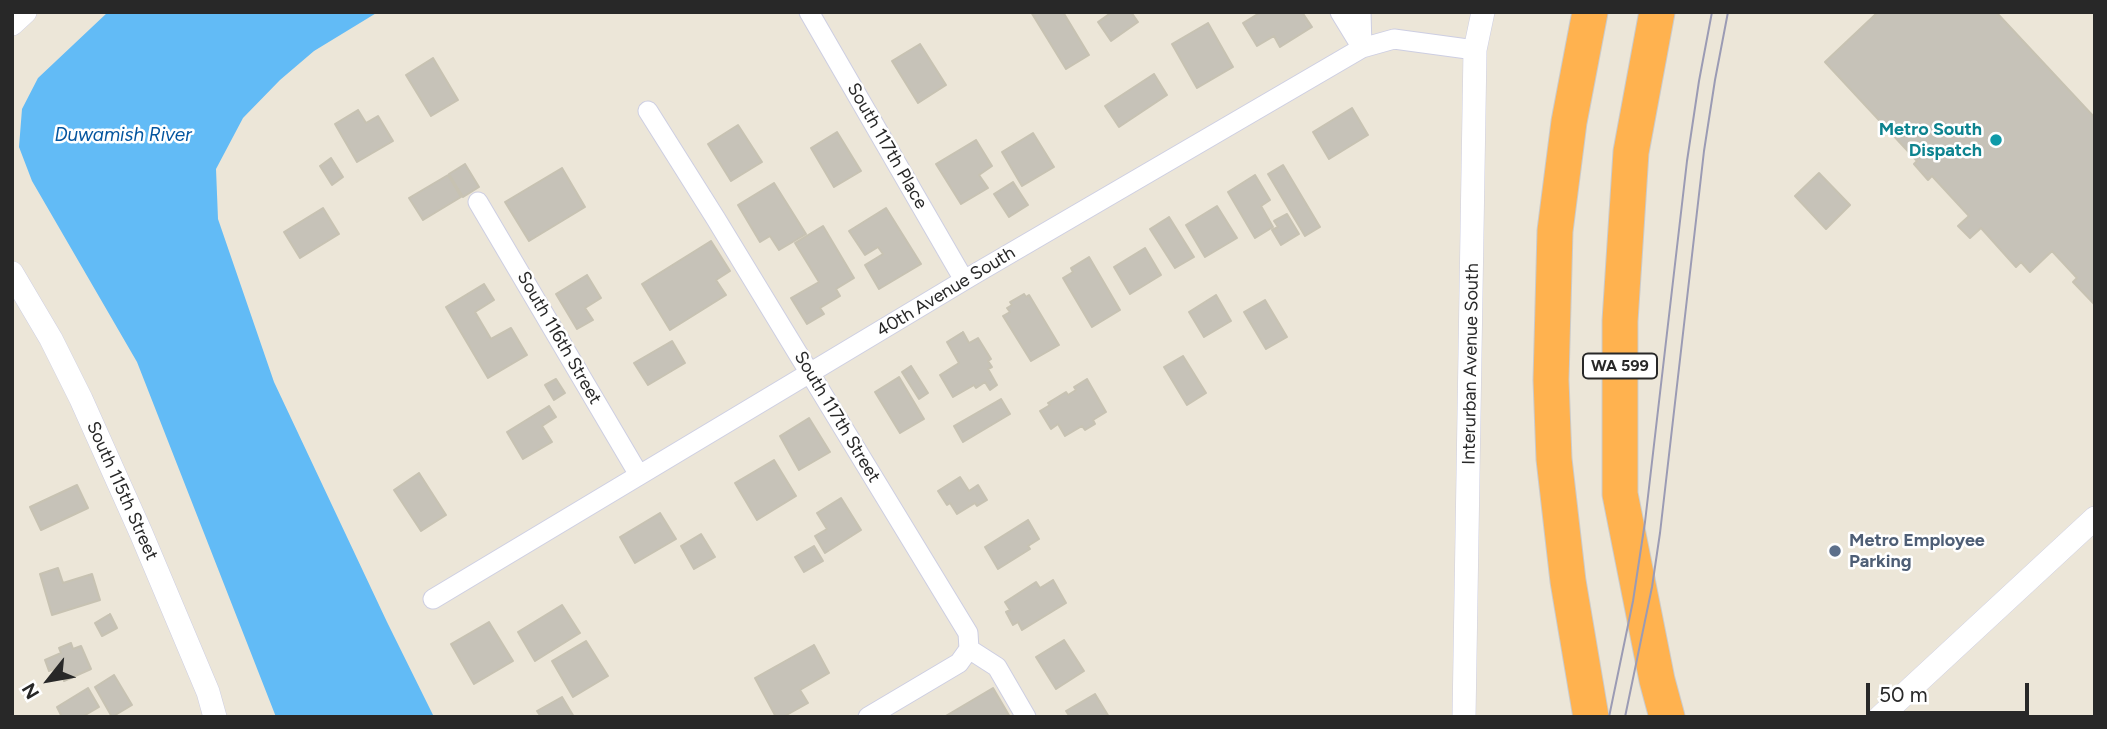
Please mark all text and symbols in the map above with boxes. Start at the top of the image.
street label: South 117th Place [842,79,932,213]
place label: Metro South Dispatch [1879,119,1982,162]
water label: Duwamish River [54,124,192,146]
marker: Metro South Dispatch [1988,132,2004,148]
street label: 40th Avenue South [873,242,1019,342]
street label: Interurban Avenue South [1458,263,1484,465]
street label: South 116th Street [512,268,606,408]
street label: South 117th Street [789,348,885,486]
road number: WA 599 [1583,354,1657,378]
street label: South 115th Street [82,418,162,564]
place label: Metro Employee Parking [1849,530,1985,572]
marker: Metro Employee Parking [1827,543,1843,559]
north arrow [14,645,84,715]
scale bar [1869,670,2032,714]
text: N [17,679,44,703]
text: 50 m [1879,682,1928,707]

